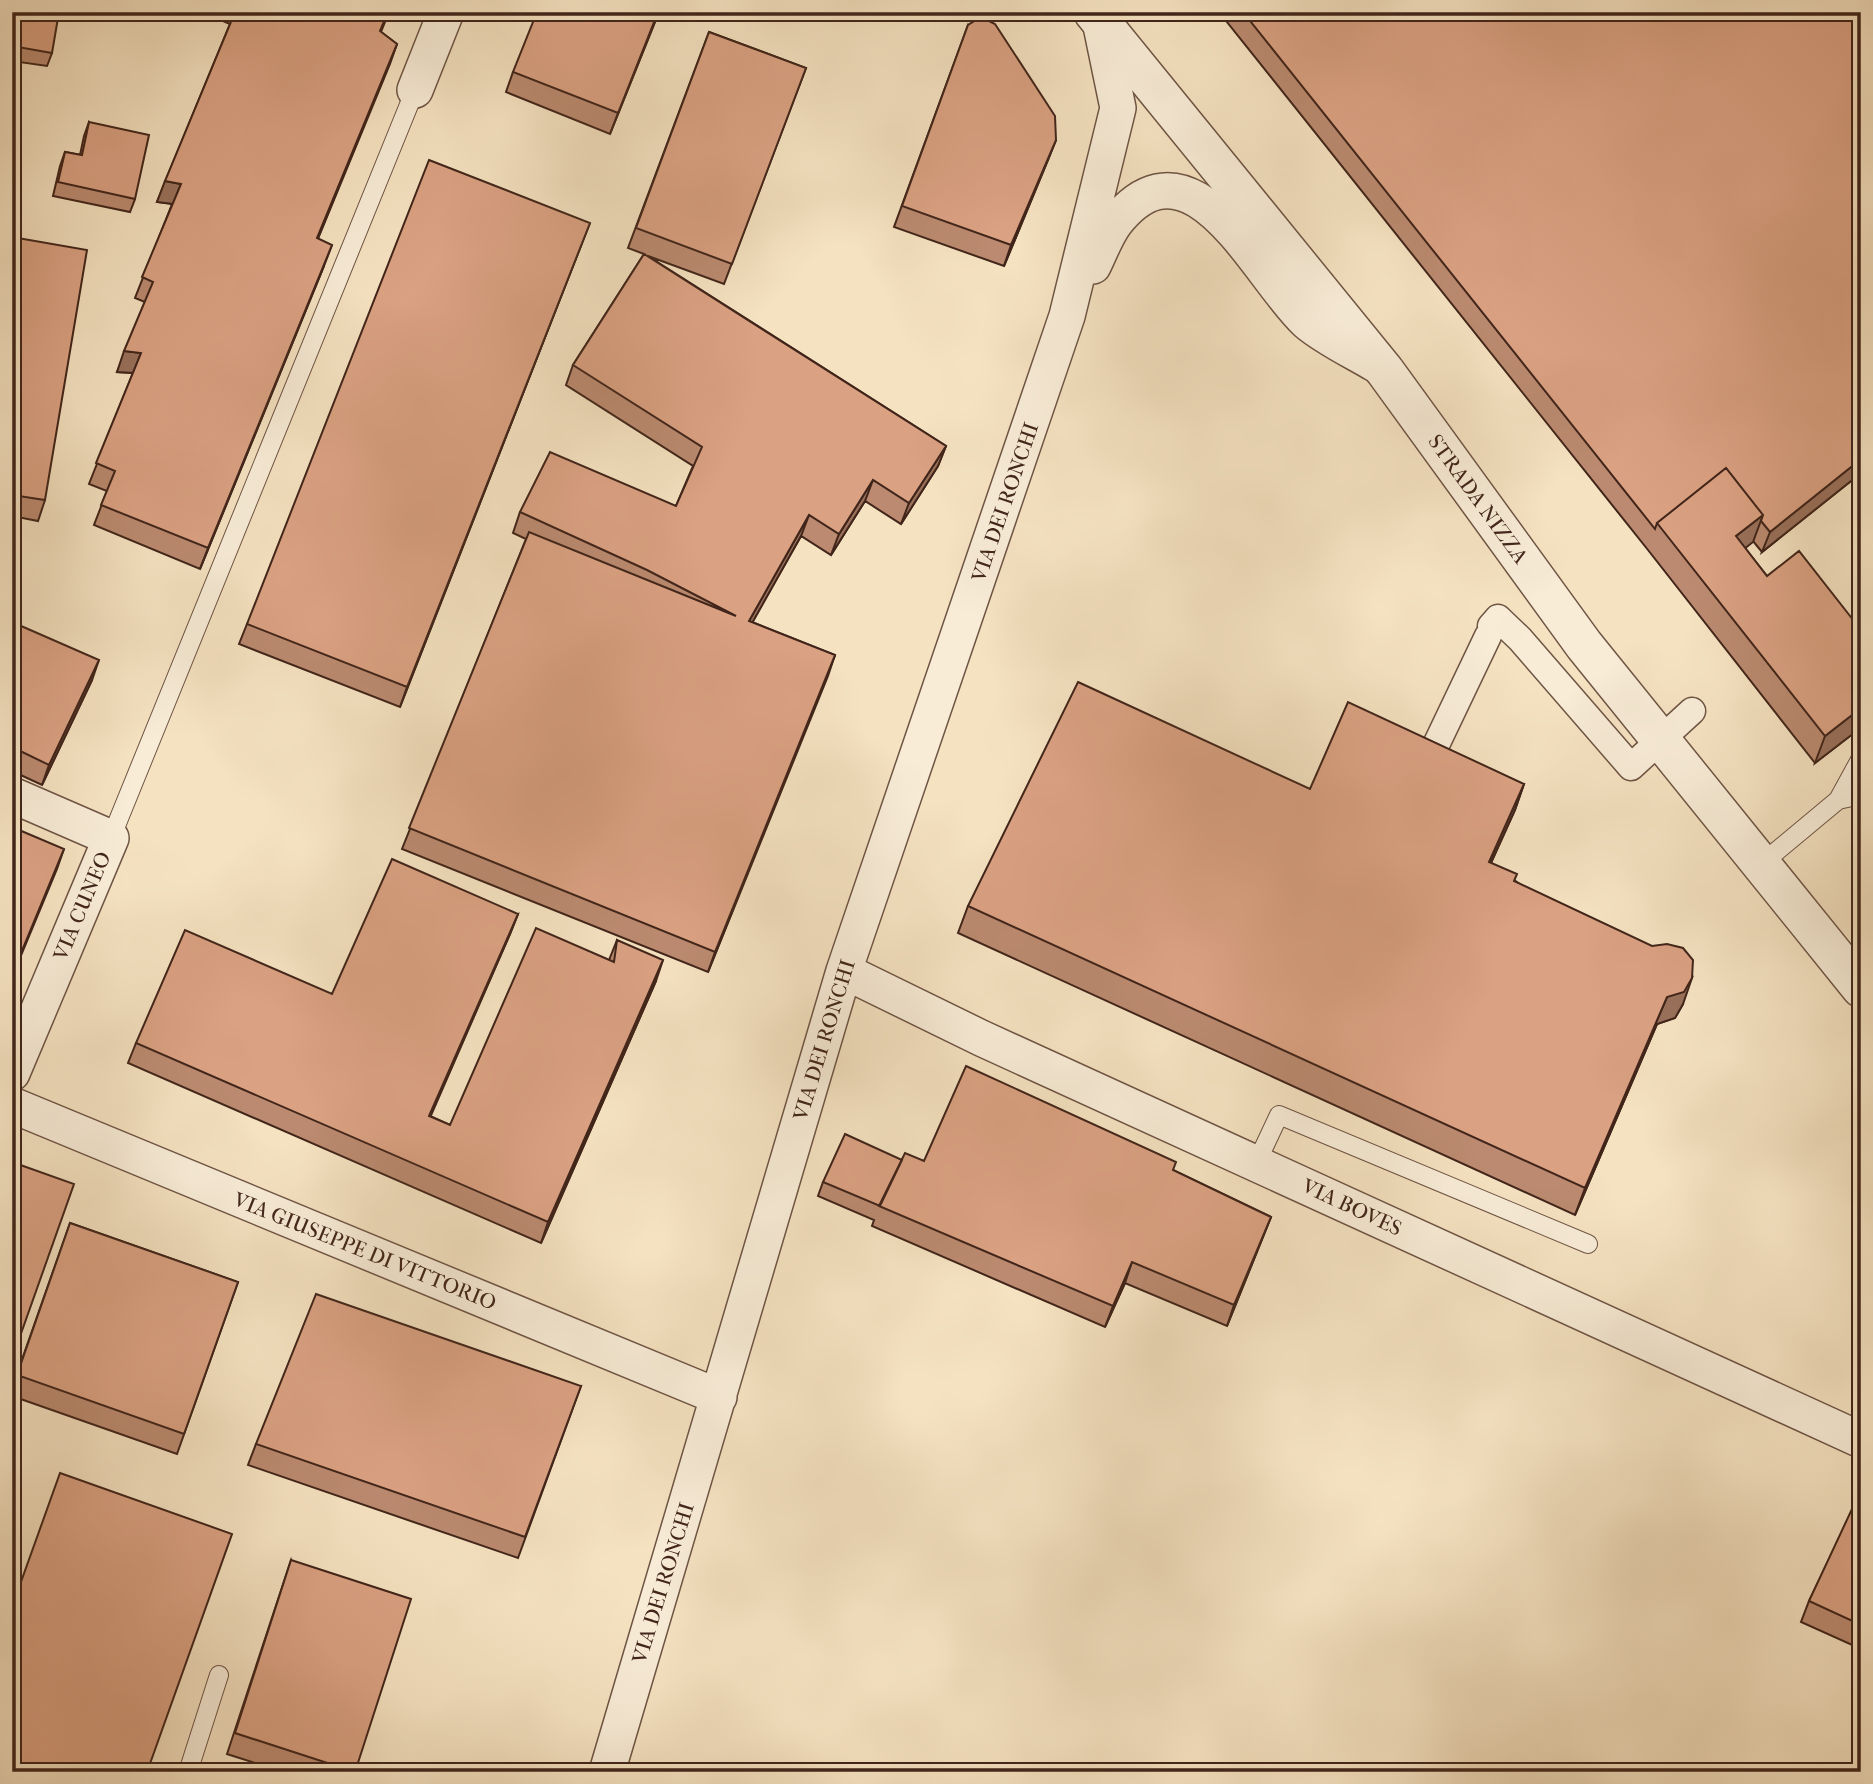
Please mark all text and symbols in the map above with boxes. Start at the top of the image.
street label: VIA DEI RONCHI [966,419,1044,586]
street label: STRADA NIZZA [1423,430,1533,569]
street label: VIA CUNEO [48,848,116,965]
street label: VIA DEI RONCHI [788,957,860,1124]
street label: VIA BOVES [1297,1173,1406,1241]
street label: VIA GIUSEPPE DI VITTORIO [229,1187,500,1315]
street label: VIA DEI RONCHI [627,1500,699,1667]

